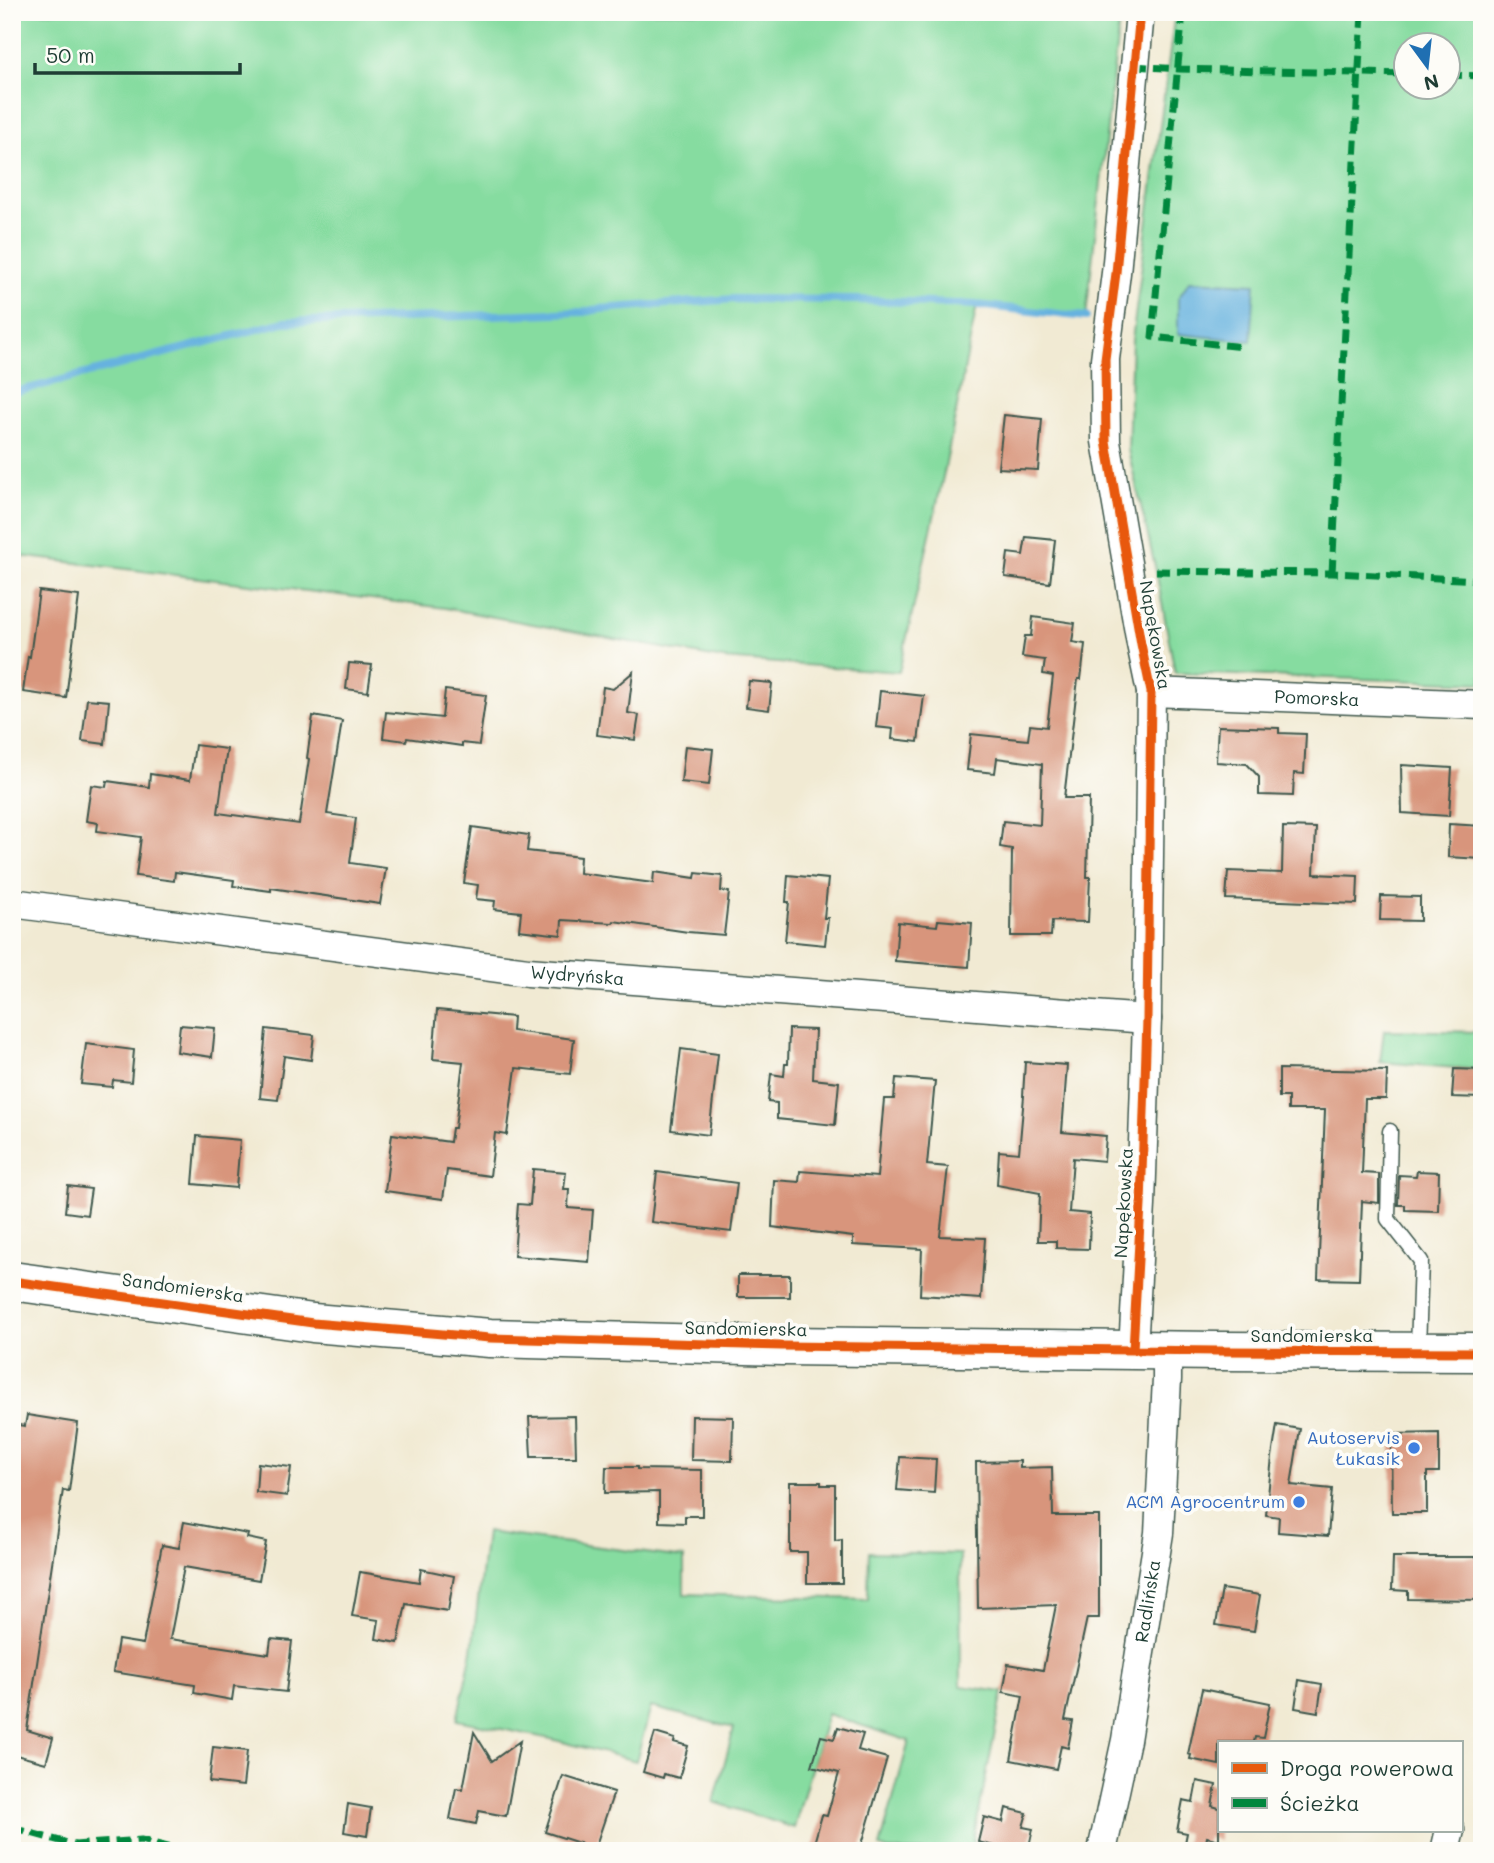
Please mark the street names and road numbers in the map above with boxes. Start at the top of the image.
street label: Napękowska [1135,578,1177,691]
street label: Pomorska [1274,684,1360,711]
street label: Wydryńska [529,959,625,990]
street label: Napękowska [1108,1147,1138,1259]
street label: Sandomierska [121,1267,246,1307]
street label: Sandomierska [684,1315,808,1341]
street label: Sandomierska [1251,1323,1373,1347]
street label: Radlińska [1129,1558,1166,1644]

